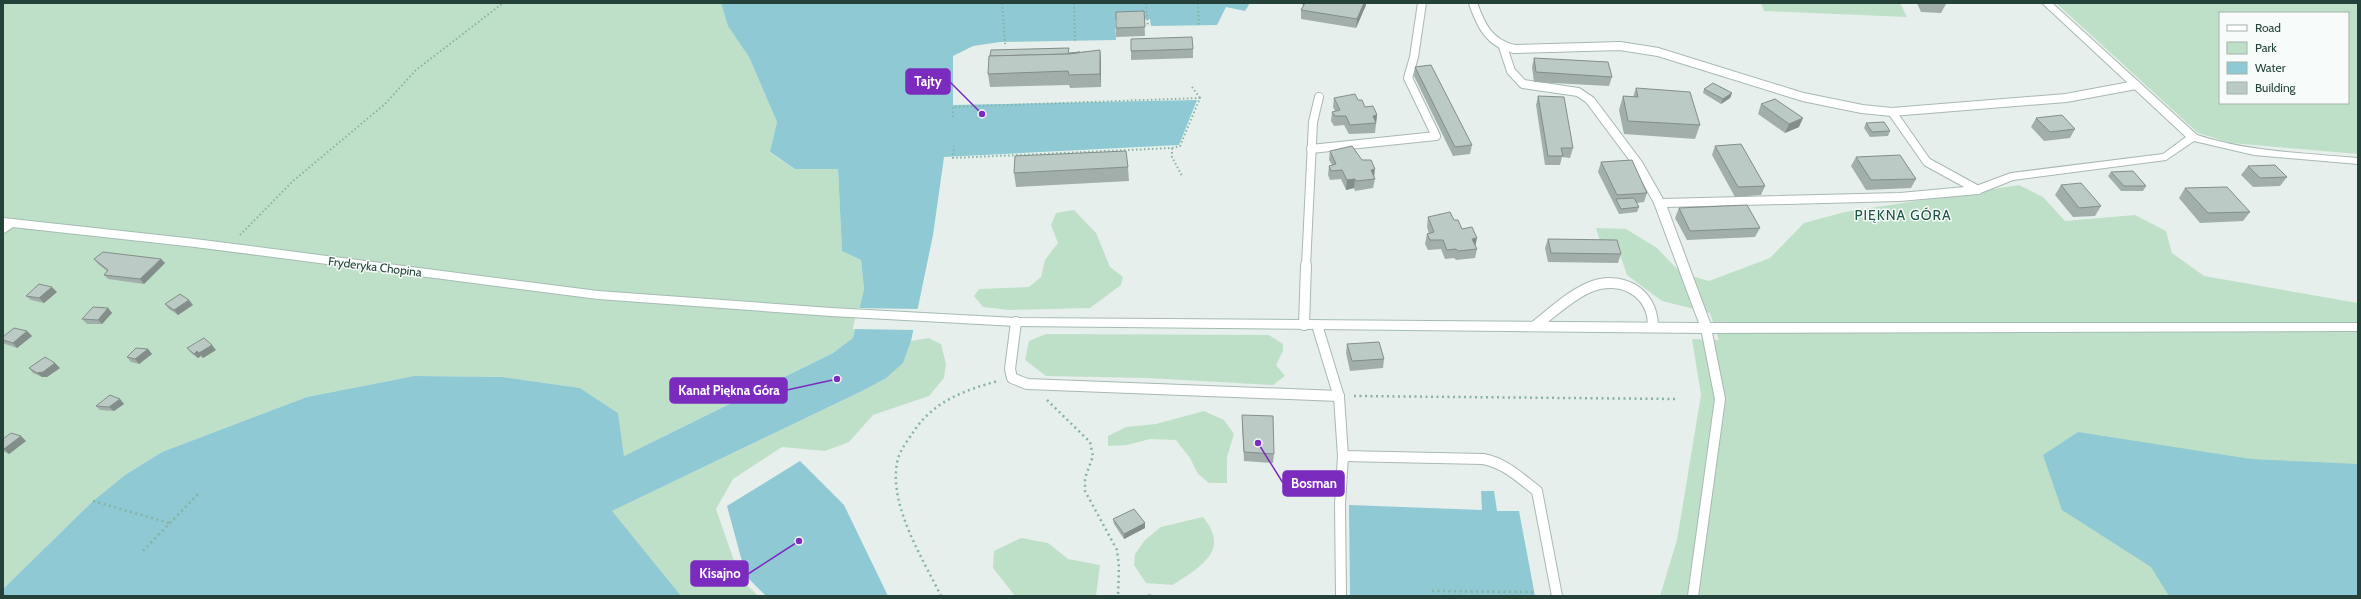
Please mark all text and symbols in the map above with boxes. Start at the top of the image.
legend [2219,12,2349,104]
text: Road [2255,20,2281,35]
text: Park [2255,40,2277,55]
text: Water [2255,60,2286,75]
callout: Tajty [906,69,950,94]
text: Tajty [914,73,942,89]
text: Building [2255,80,2297,95]
district label: PIĘKNA GÓRA [1854,206,1952,224]
street label: Fryderyka Chopina [327,253,423,280]
callout: Kanał Piękna Góra [670,378,787,403]
text: Kanał Piękna Góra [678,382,780,398]
callout: Bosman [1283,471,1344,496]
text: Bosman [1291,475,1337,491]
callout: Kisajno [691,561,748,586]
text: Kisajno [699,565,741,581]

